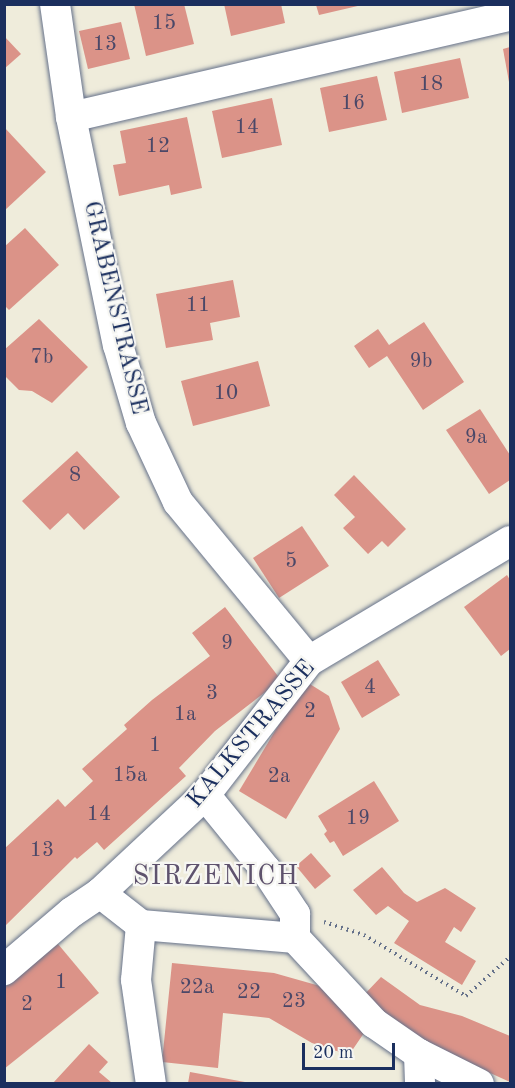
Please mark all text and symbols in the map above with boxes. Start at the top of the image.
house number: 15 [152,11,176,37]
house number: 13 [93,32,117,58]
house number: 18 [419,72,443,98]
house number: 16 [341,91,365,117]
house number: 14 [235,115,259,141]
house number: 12 [146,134,170,160]
street label: GRABENSTRASSE [75,198,153,418]
house number: 11 [186,293,210,319]
house number: 7b [31,345,53,371]
house number: 9b [410,349,432,375]
house number: 10 [214,381,238,407]
house number: 9a [465,425,487,451]
house number: 8 [69,463,81,489]
house number: 5 [285,549,297,575]
house number: 9 [221,631,233,657]
street label: KALKSTRASSE [182,655,322,815]
house number: 4 [364,675,376,701]
house number: 3 [206,681,218,707]
house number: 2 [304,699,316,725]
house number: 1a [174,702,196,728]
house number: 1 [149,733,161,759]
house number: 15a [113,763,147,789]
house number: 2a [268,764,290,790]
house number: 14 [87,802,111,828]
house number: 19 [346,806,370,832]
house number: 13 [30,838,54,864]
district label: SIRZENICH [132,861,300,893]
house number: 1 [55,970,67,996]
house number: 22a [180,975,214,1001]
house number: 22 [237,980,261,1006]
house number: 23 [282,989,306,1015]
house number: 2 [21,992,33,1018]
scale bar [305,1031,398,1069]
text: 20 m [313,1044,353,1062]

